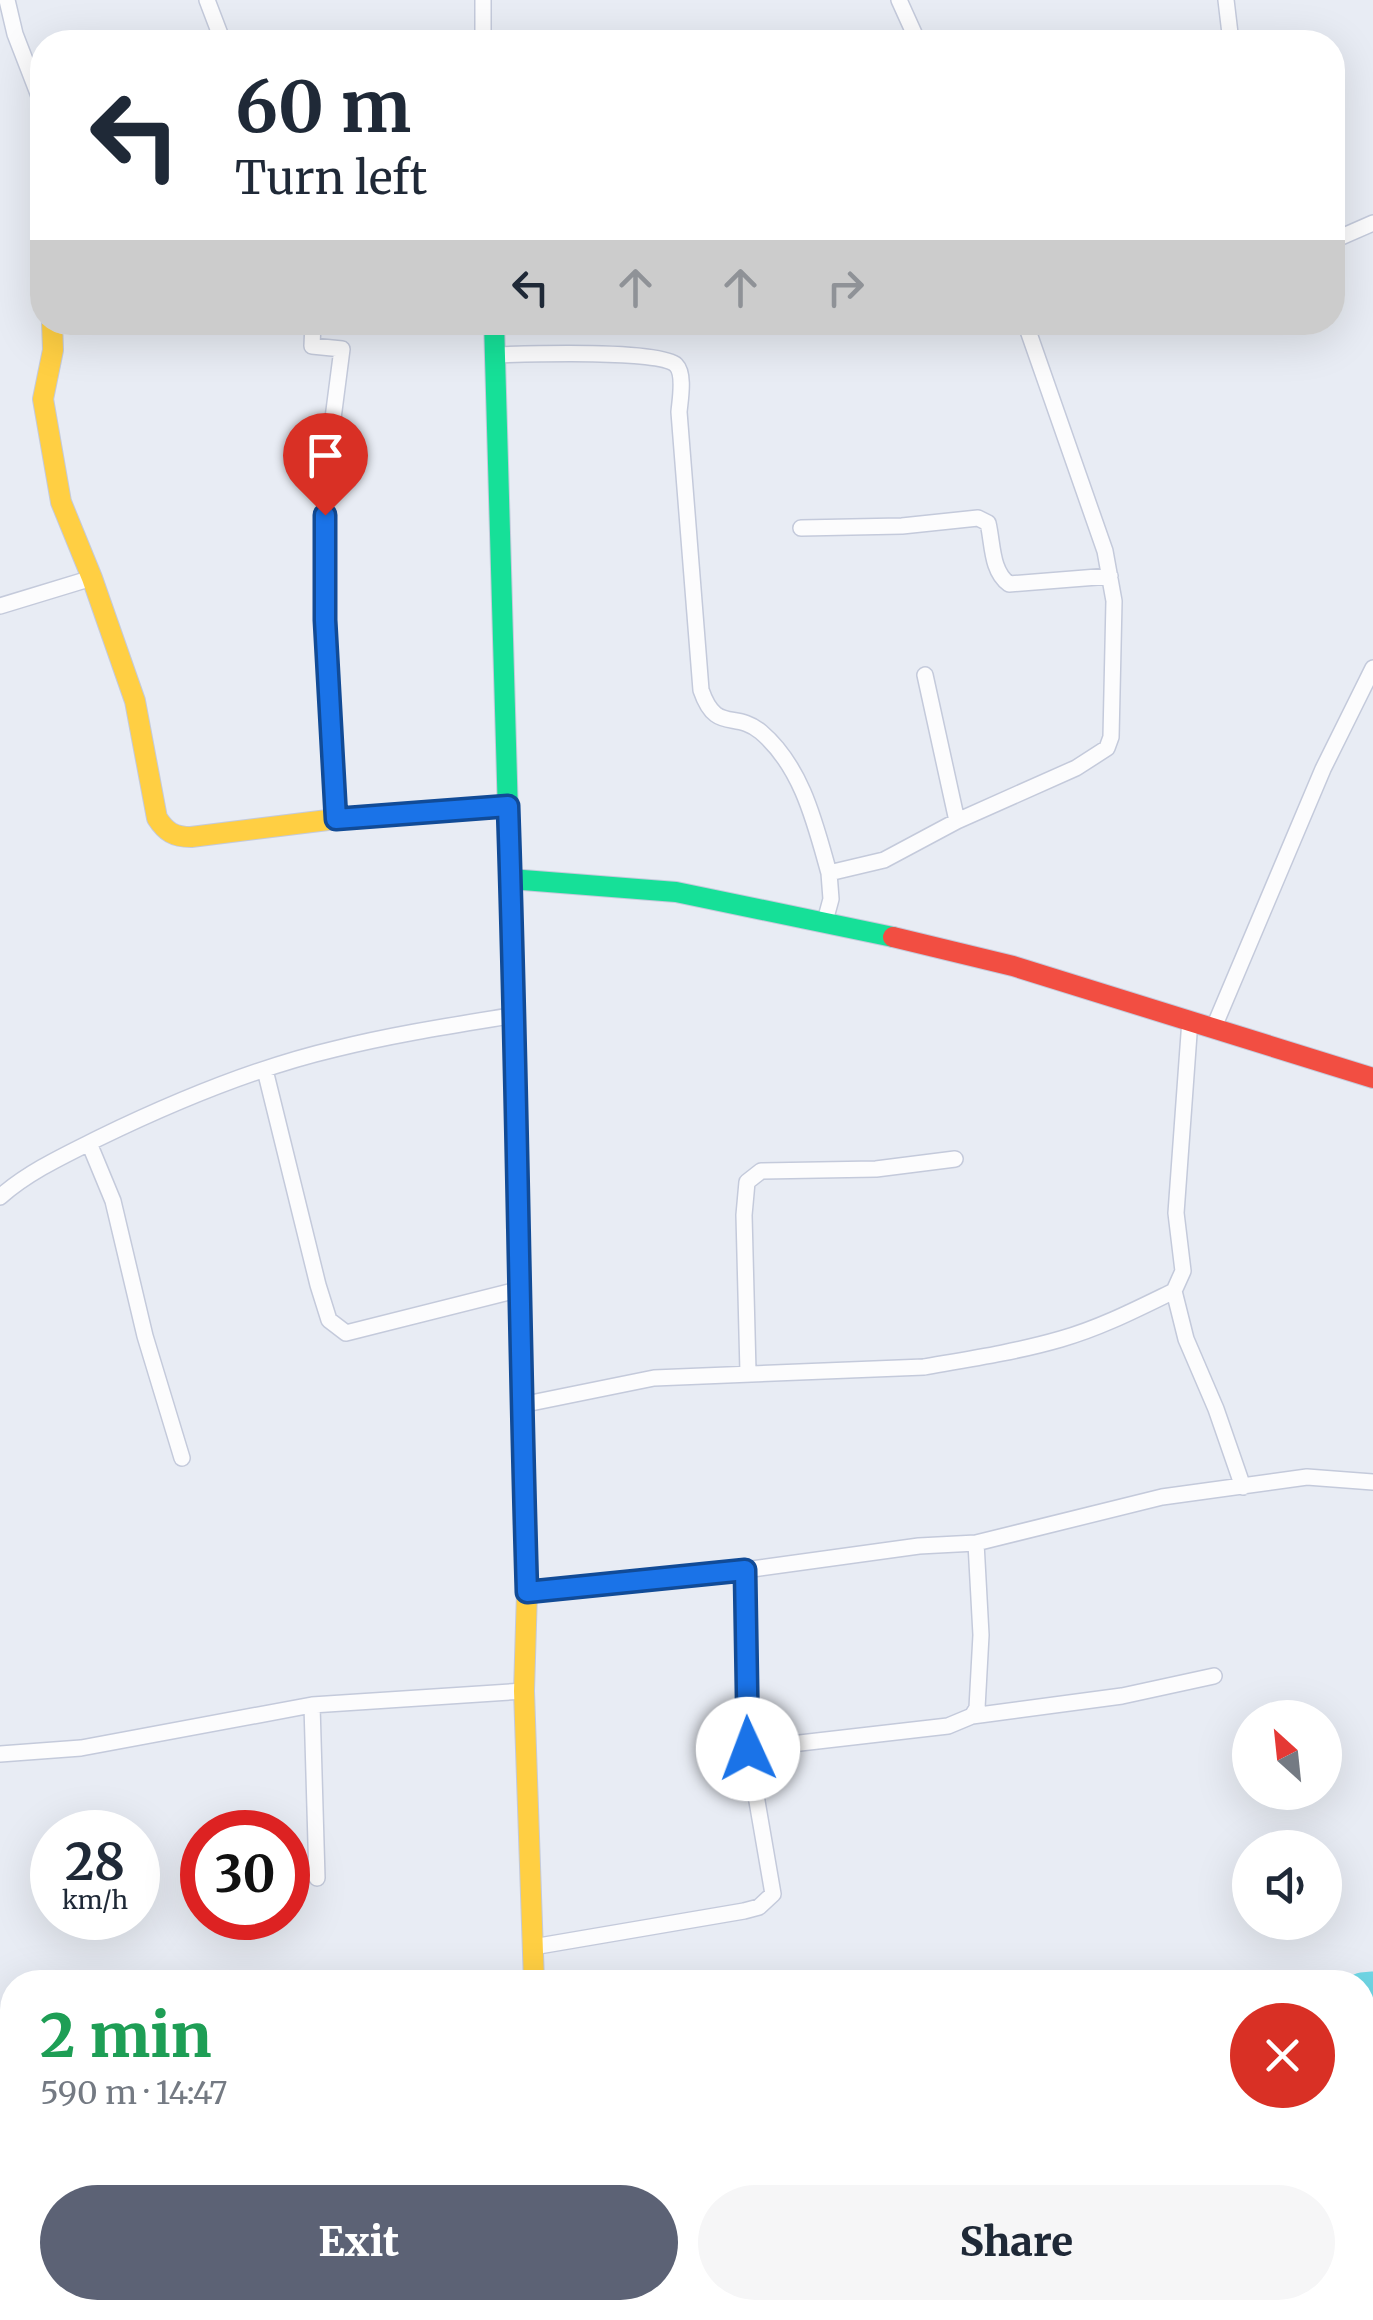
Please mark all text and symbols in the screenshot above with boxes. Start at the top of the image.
text: 60 m [235,63,411,151]
icon: left [70,70,200,200]
text: Turn left [235,150,427,206]
icon: left [503,260,558,315]
icon: ahead [608,260,663,315]
icon: ahead [713,260,768,315]
icon: right [818,260,873,315]
pin [283,413,368,516]
icon: arrive [298,428,353,483]
position arrow [696,1697,800,1801]
north arrow [1232,1700,1342,1810]
map controls [1232,1700,1342,1940]
speed limit sign: 30 [180,1810,310,1940]
button: sound [1232,1830,1342,1940]
text: 28 [65,1831,125,1894]
text: km/h [62,1884,128,1916]
text: 2 min [40,1998,212,2073]
button: close [1230,2003,1335,2108]
text: 590 m · 14:47 [40,2073,228,2113]
button: Exit [40,2185,678,2300]
button: Share [698,2185,1335,2300]

